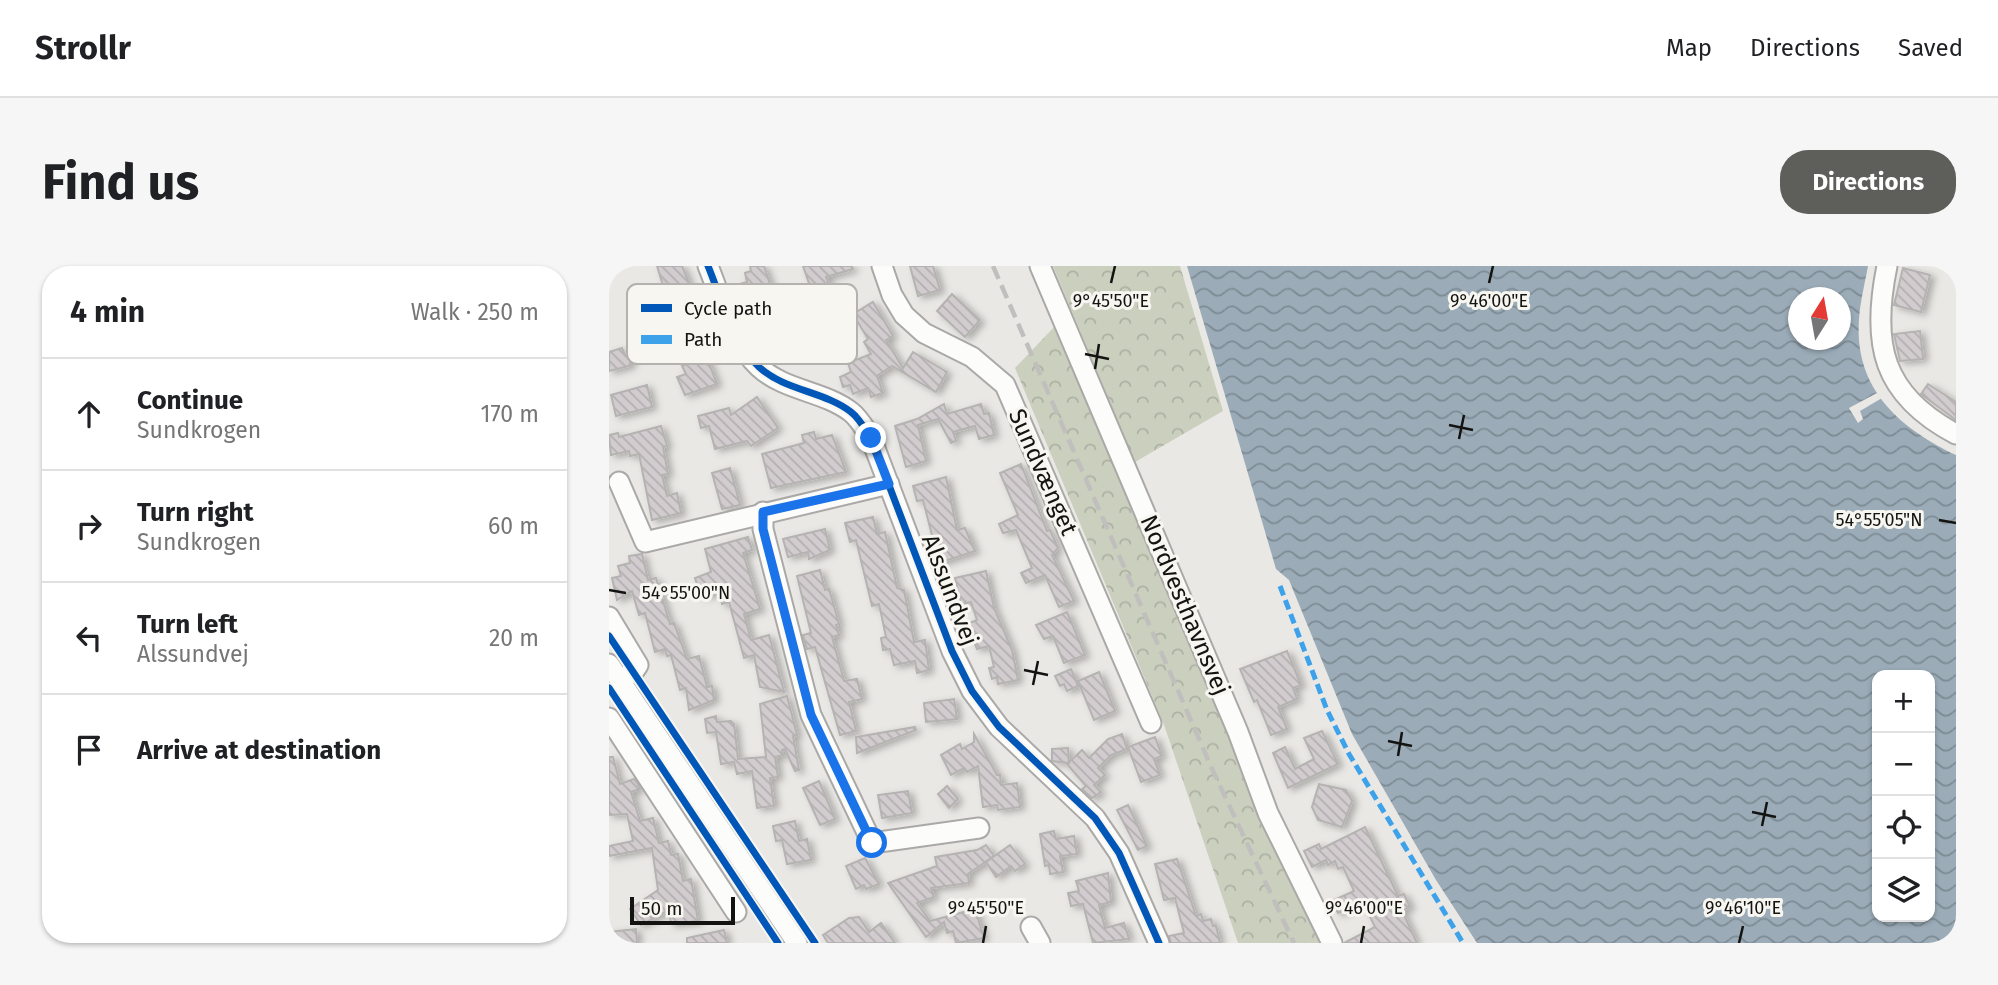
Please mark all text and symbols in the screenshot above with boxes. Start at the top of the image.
text: Strollr [35,28,131,68]
text: Map [1666,34,1712,62]
text: Directions [1750,34,1860,62]
text: Saved [1898,34,1963,62]
button: Directions [1780,150,1956,214]
text: Find us [42,153,199,212]
legend [627,284,857,364]
north arrow [1788,287,1851,350]
text: 9°45'50"E [1073,290,1149,312]
text: 9°46'00"E [1450,290,1528,312]
text: 4 min [70,294,145,330]
text: Cycle path [684,297,772,320]
text: Walk · 250 m [411,298,539,326]
text: Path [684,328,722,351]
text: Continue [137,385,243,416]
icon: ahead [70,395,108,433]
text: 170 m [480,400,539,428]
street label: Sundvænget [1003,405,1083,540]
text: Sundkrogen [137,416,261,444]
route end [855,422,886,453]
text: Turn right [137,497,254,528]
icon: right [70,507,108,545]
text: 54°55'05"N [1835,509,1923,531]
street label: Nordvesthavnsvej [1134,511,1236,699]
text: 60 m [488,512,539,540]
text: Sundkrogen [137,528,261,556]
street label: Alssundvej [916,530,984,650]
text: 54°55'00"N [642,582,730,604]
text: Turn left [137,609,238,640]
icon: left [70,619,108,657]
text: 20 m [489,624,539,652]
text: Alssundvej [137,640,249,668]
map controls [1872,670,1935,922]
button: + [1872,670,1935,733]
icon: arrive [70,731,108,769]
button: − [1872,733,1935,796]
text: Arrive at destination [137,735,381,766]
button: locate [1872,796,1935,859]
route start [856,827,887,858]
button: layers [1872,859,1935,922]
scale bar [630,894,735,926]
text: 50 m [641,897,682,920]
text: 9°45'50"E [948,897,1024,919]
text: 9°46'00"E [1325,897,1403,919]
text: 9°46'10"E [1705,897,1781,919]

